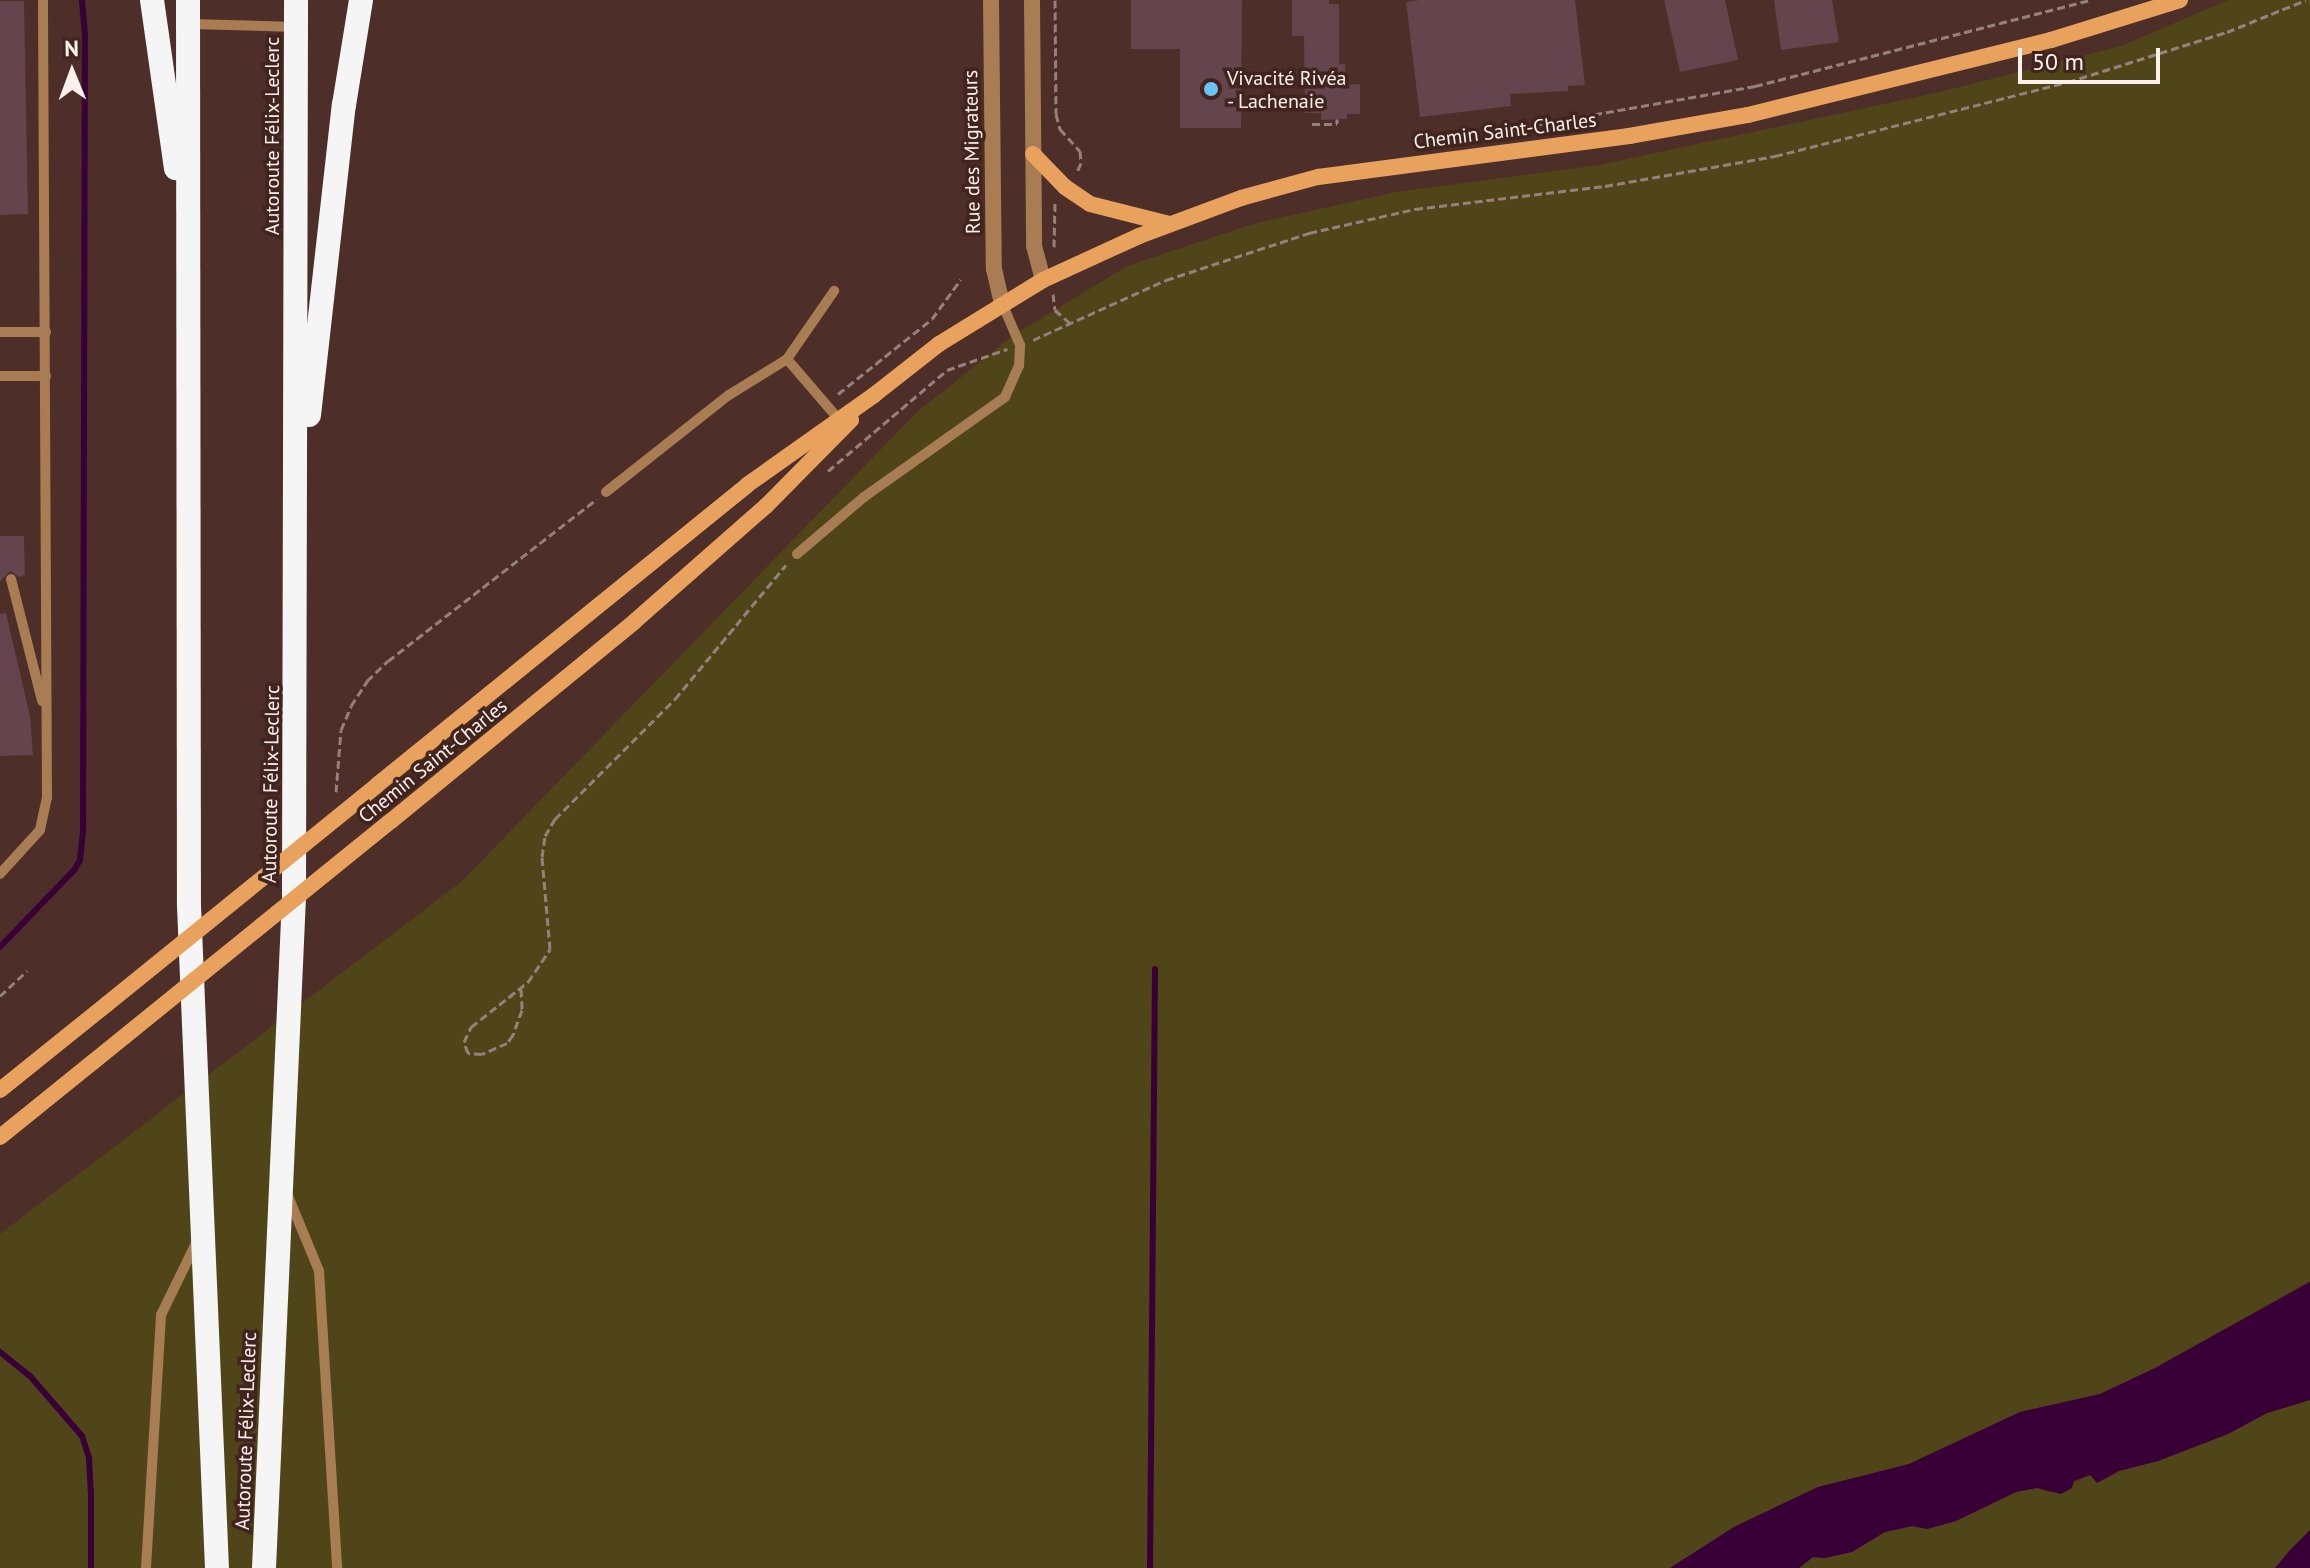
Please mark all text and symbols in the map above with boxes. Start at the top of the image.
north arrow [32,32,112,112]
scale bar [2022,32,2164,82]
text: N [64,34,79,62]
street label: Autoroute Félix-Leclerc [260,37,284,235]
text: 50 m [2032,46,2084,77]
place label: Vivacité Rivéa - Lachenaie [1227,66,1346,113]
street label: Rue des Migrateurs [959,70,985,234]
marker: Vivacité Rivéa - Lachenaie [1202,80,1220,98]
street label: Chemin Saint-Charles [1412,108,1598,154]
street label: Autoroute Félix-Leclerc [257,685,285,883]
street label: Chemin Saint-Charles [354,694,512,828]
street label: Autoroute Félix-Leclerc [231,1331,261,1531]

